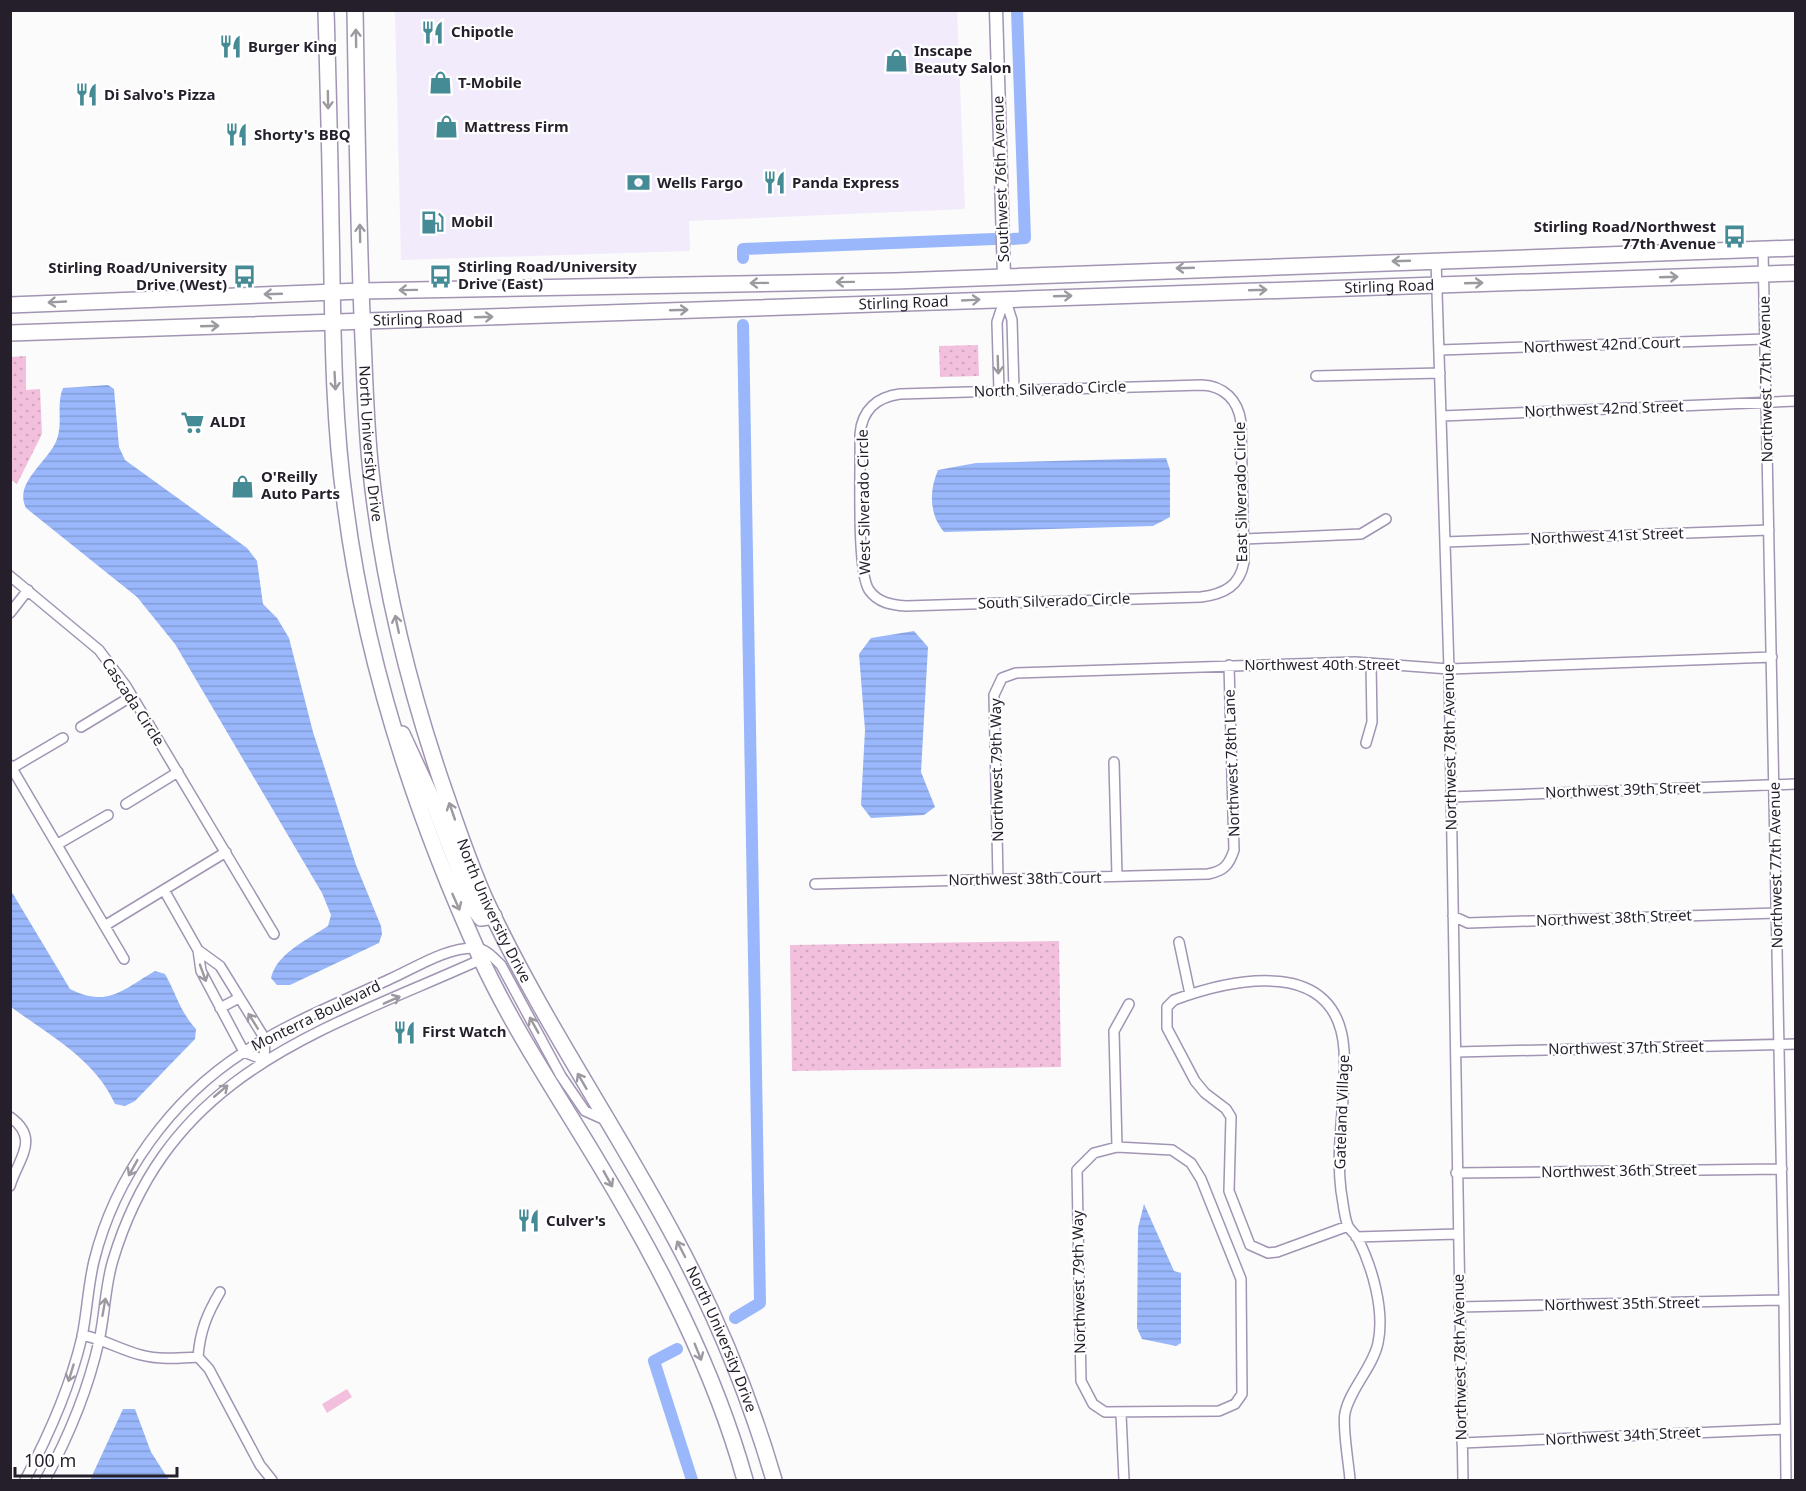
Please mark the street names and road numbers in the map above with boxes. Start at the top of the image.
street label: Southwest 76th Avenue [987,96,1013,263]
street label: Stirling Road [1344,274,1434,297]
street label: Stirling Road [858,290,949,313]
street label: Northwest 77th Avenue [1754,296,1776,462]
street label: Stirling Road [372,307,463,330]
street label: Northwest 42nd Court [1523,331,1681,357]
street label: North University Drive [355,365,388,523]
street label: North Silverado Circle [973,375,1127,401]
street label: Northwest 42nd Street [1524,395,1685,421]
street label: East Silverado Circle [1229,422,1251,562]
street label: West Silverado Circle [852,429,874,575]
street label: Northwest 41st Street [1530,522,1685,548]
street label: South Silverado Circle [977,587,1131,613]
street label: Cascada Circle [98,654,170,749]
street label: Northwest 40th Street [1244,654,1400,674]
street label: Northwest 78th Avenue [1438,664,1460,830]
street label: Northwest 78th Lane [1218,689,1244,837]
street label: Northwest 79th Way [985,698,1007,842]
street label: Northwest 39th Street [1545,776,1702,802]
street label: Northwest 77th Avenue [1764,782,1786,948]
street label: North University Drive [453,836,537,986]
street label: Northwest 38th Court [948,867,1102,889]
street label: Northwest 38th Street [1536,904,1693,930]
street label: Monterra Boulevard [248,975,384,1055]
street label: Northwest 37th Street [1548,1036,1705,1058]
street label: Gateland Village [1329,1054,1353,1170]
street label: Northwest 36th Street [1541,1159,1698,1181]
street label: Northwest 79th Way [1067,1210,1089,1354]
street label: North University Drive [682,1262,762,1415]
street label: Northwest 78th Avenue [1448,1274,1470,1440]
street label: Northwest 35th Street [1544,1292,1701,1314]
street label: Northwest 34th Street [1545,1421,1702,1449]

